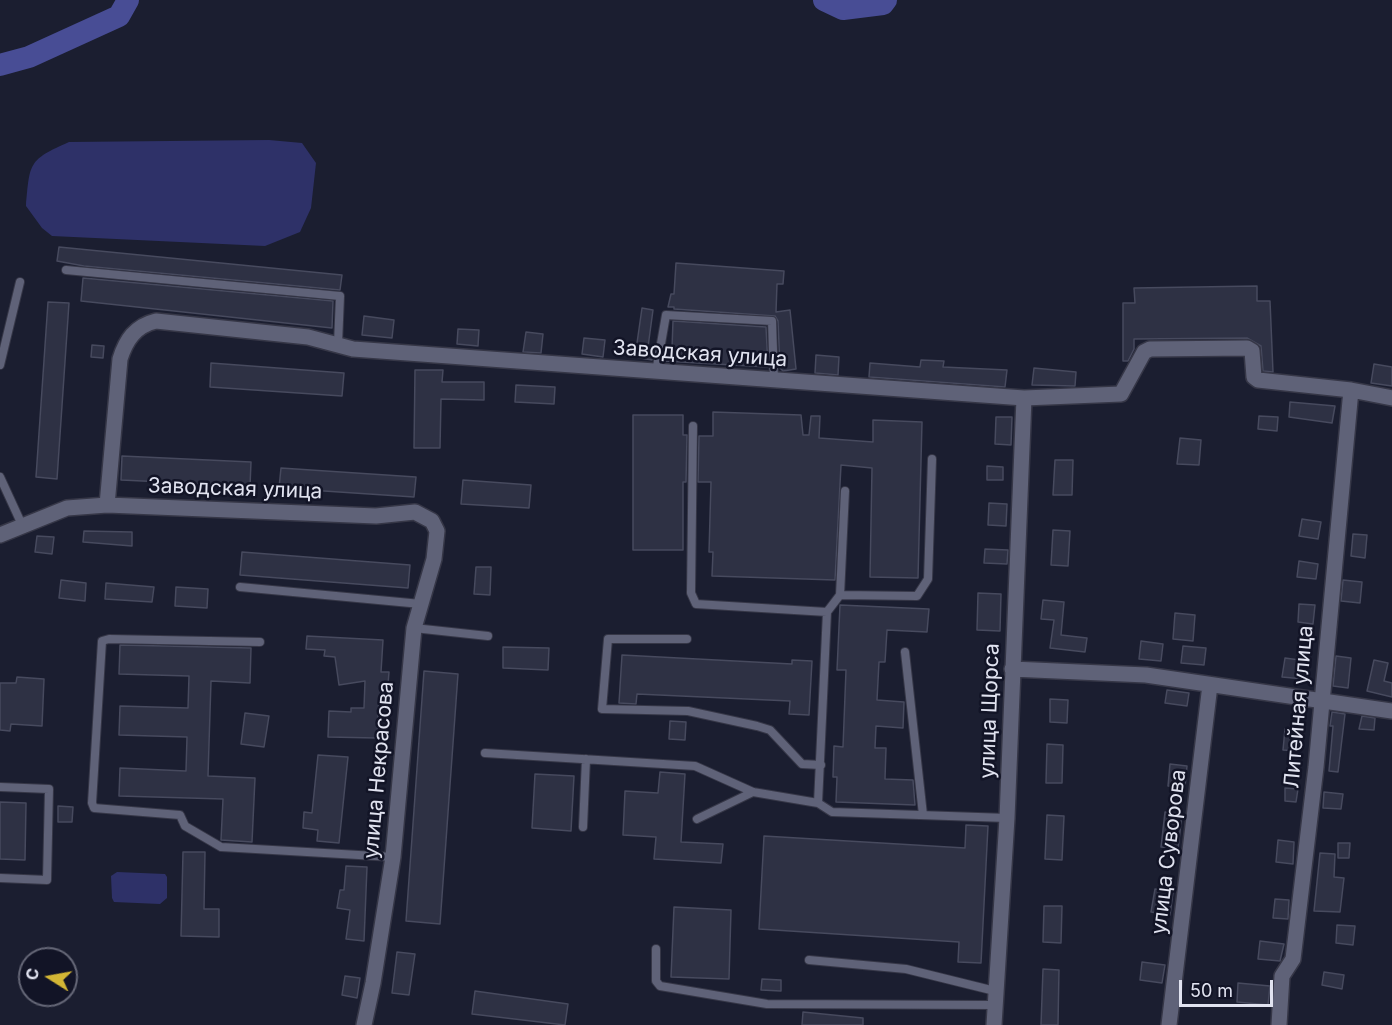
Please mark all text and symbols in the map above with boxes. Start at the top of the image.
street label: Заводская улица [612,335,788,373]
street label: Заводская улица [147,473,323,505]
street label: Литейная улица [1279,624,1319,790]
street label: улица Щорса [975,643,1005,779]
street label: улица Некрасова [359,680,399,860]
street label: улица Суворова [1146,768,1192,936]
north arrow [18,947,78,1007]
text: С [21,966,43,982]
scale bar [1182,968,1276,1006]
text: 50 m [1190,980,1233,1001]

